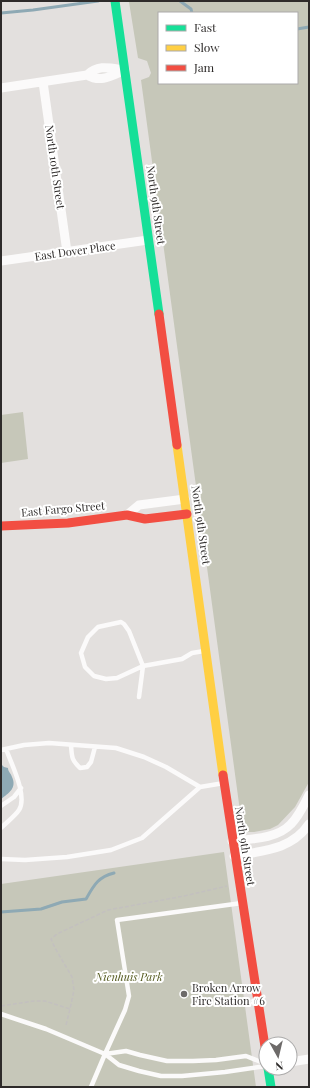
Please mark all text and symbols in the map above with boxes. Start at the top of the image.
legend [158,12,298,84]
text: Fast [194,19,217,35]
text: Slow [194,39,220,55]
text: Jam [193,59,215,75]
street label: North 10th Street [42,124,69,210]
street label: North 9th Street [144,164,169,246]
street label: East Dover Place [33,237,117,264]
street label: North 9th Street [189,484,214,566]
street label: East Fargo Street [20,497,106,520]
street label: North 9th Street [232,805,259,887]
park label: Nienhuis Park [94,969,163,984]
place label: Broken Arrow Fire Station #6 [192,980,265,1008]
marker: Broken Arrow Fire Station #6 [179,989,189,999]
north arrow [258,1036,298,1076]
text: N [274,1058,284,1074]

